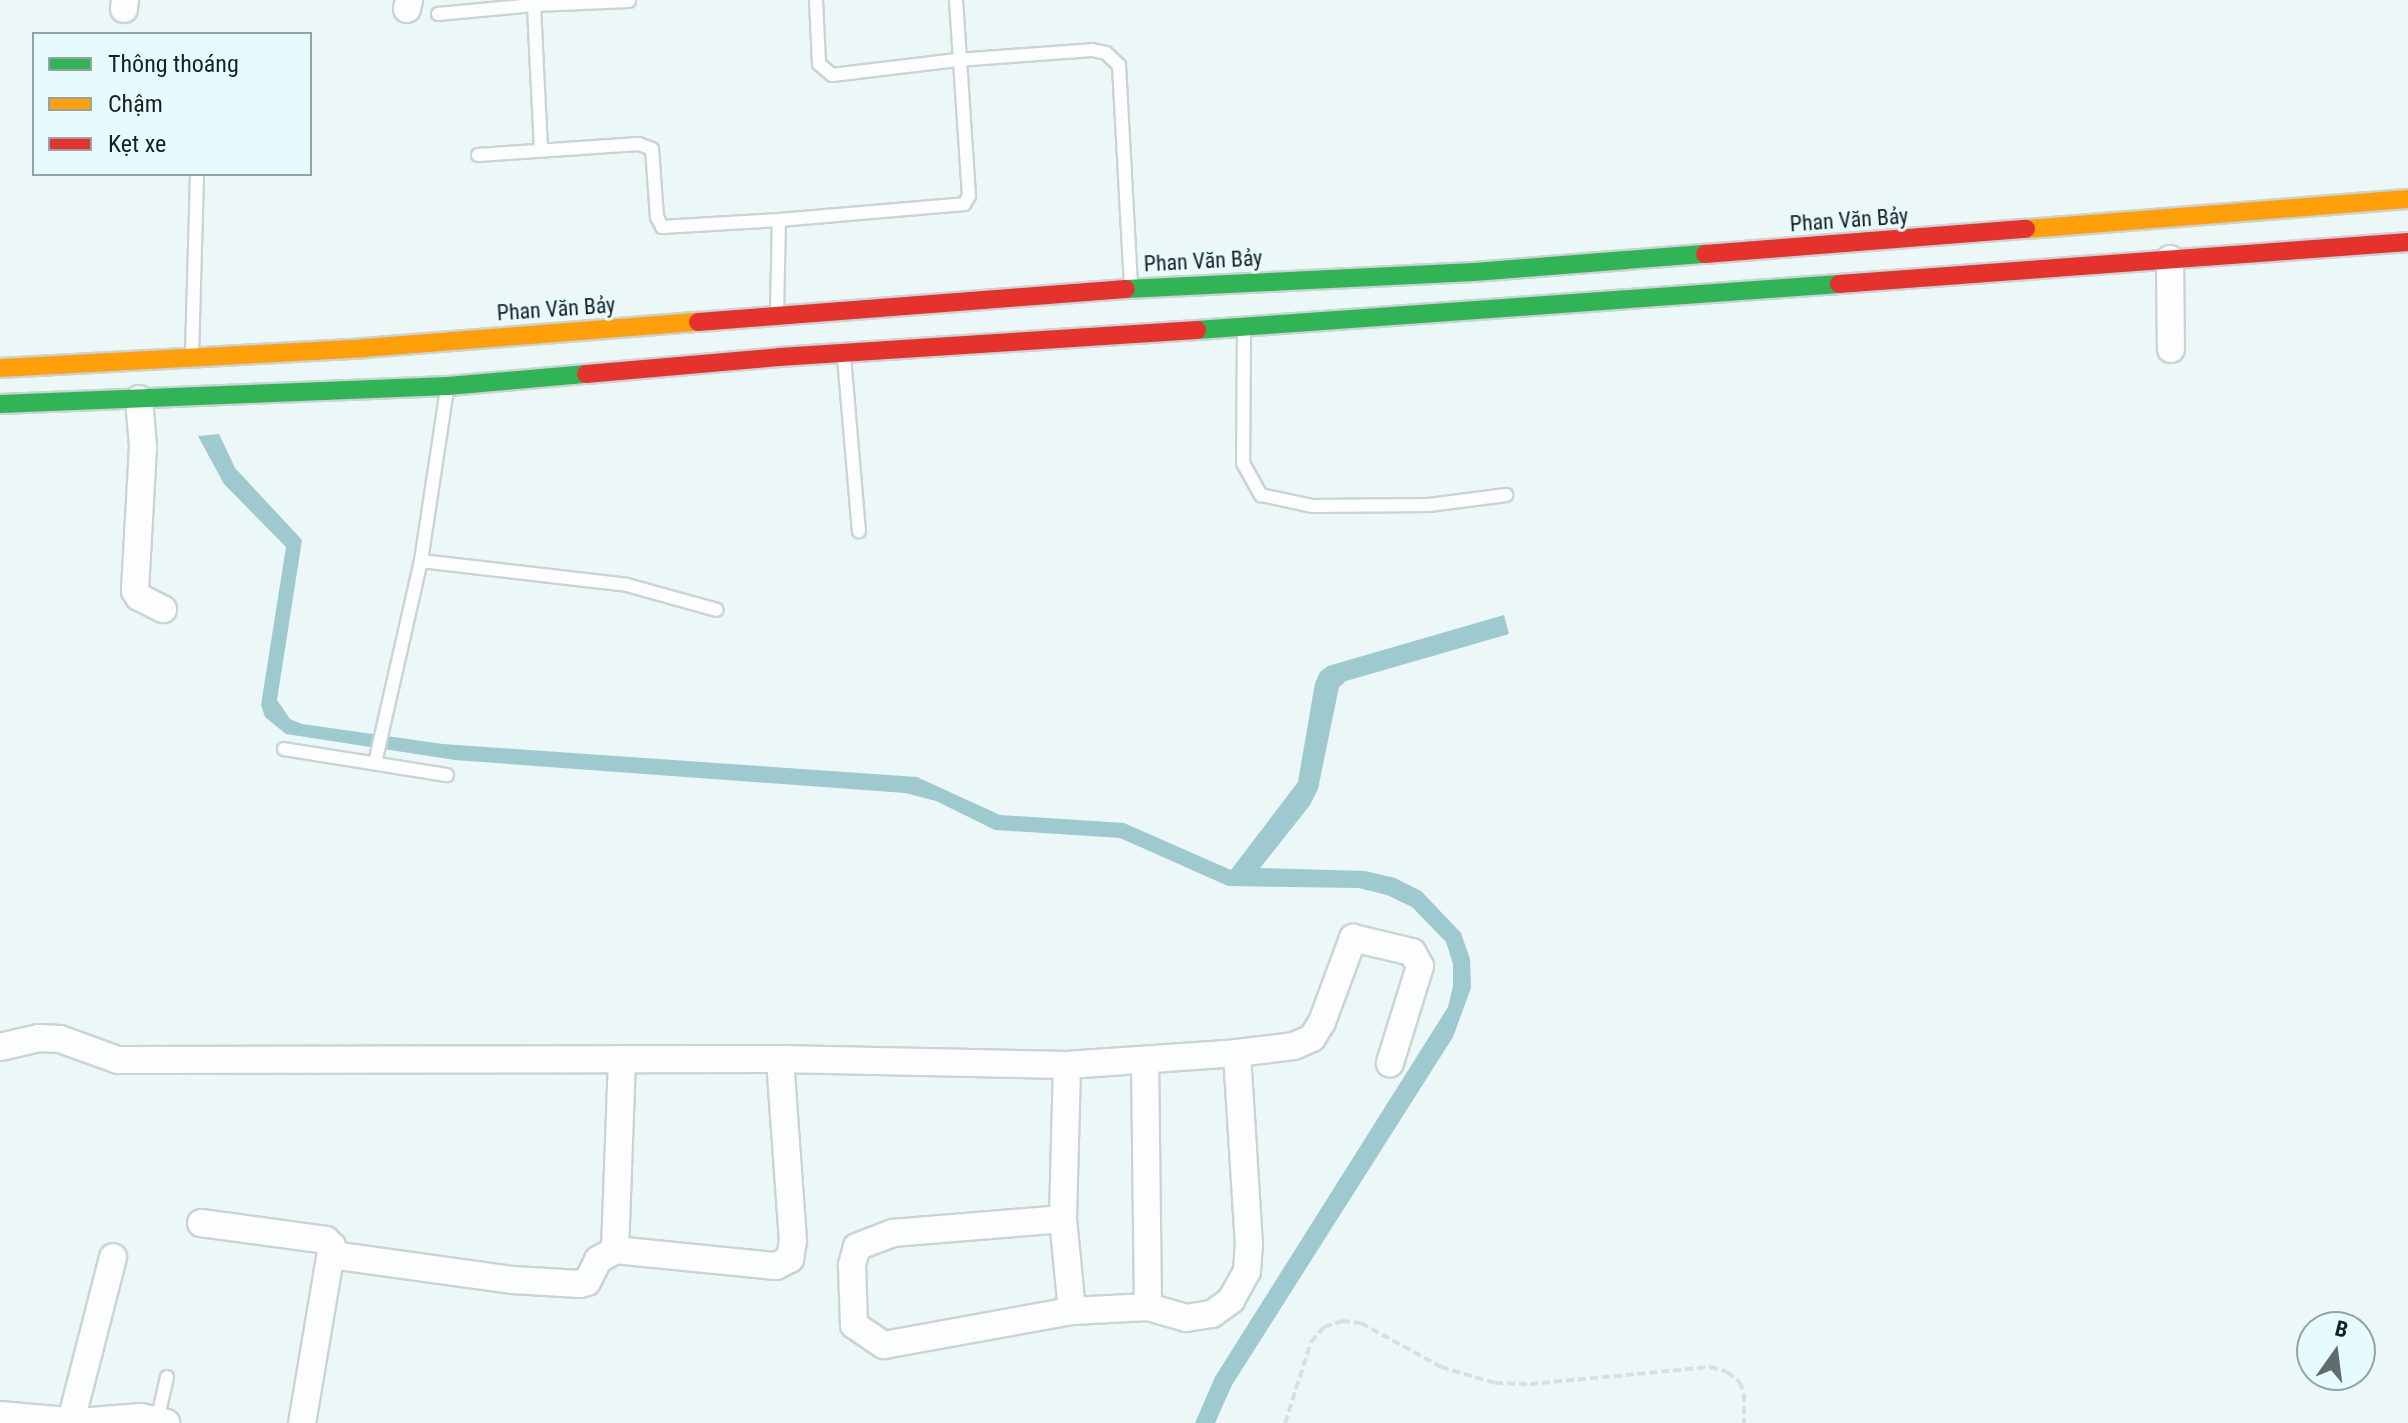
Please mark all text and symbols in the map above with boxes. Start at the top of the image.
legend [32,32,312,176]
text: Thông thoáng [108,50,239,78]
text: Chậm [108,90,163,118]
text: Kẹt xe [108,130,166,158]
street label: Phan Văn Bảy [1789,203,1909,237]
street label: Phan Văn Bảy [1143,245,1263,277]
street label: Phan Văn Bảy [496,292,616,326]
north arrow [2296,1311,2376,1391]
text: B [2332,1316,2350,1343]

